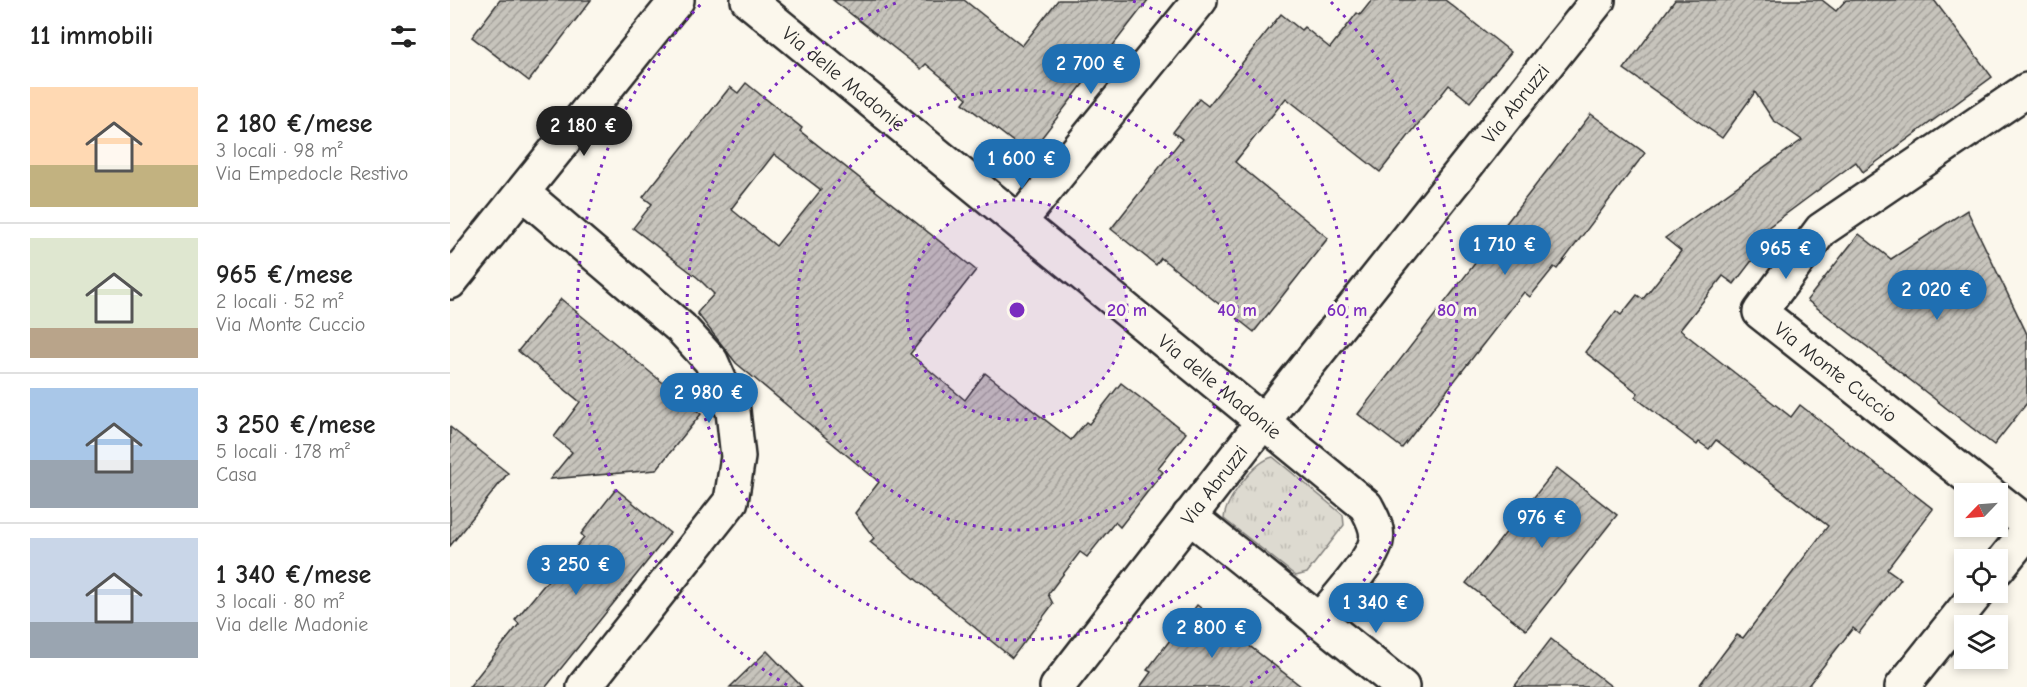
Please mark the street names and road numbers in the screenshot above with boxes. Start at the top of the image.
street label: Via delle Madonie [777,22,910,136]
street label: Via Abruzzi [1477,60,1554,148]
street label: Via Monte Cuccio [1770,317,1902,427]
street label: Via delle Madonie [1153,330,1286,444]
street label: Via Abruzzi [1176,441,1253,530]

